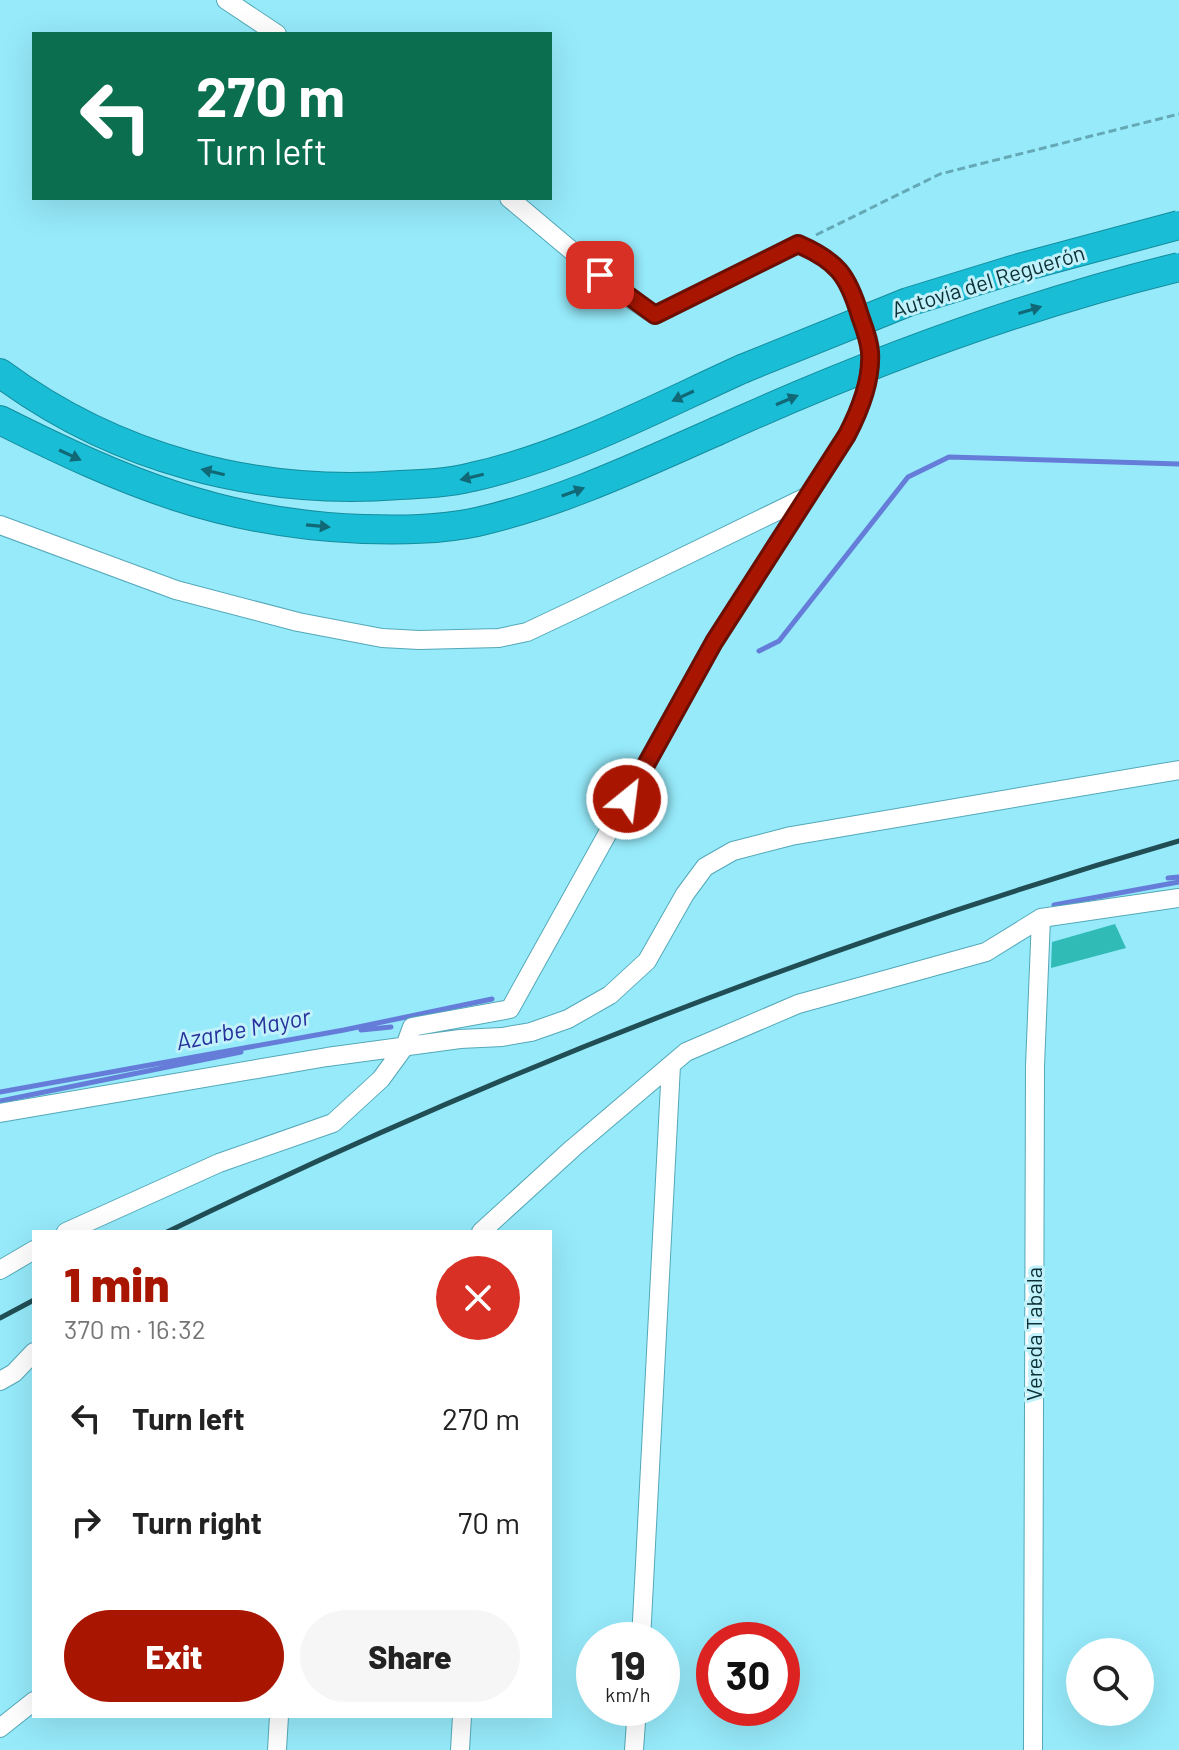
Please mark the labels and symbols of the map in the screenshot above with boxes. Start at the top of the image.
street label: Autovía del Reguerón [888,238,1088,322]
pin [566,241,634,309]
one-way arrow [1019,303,1043,315]
one-way arrow [671,389,695,403]
one-way arrow [775,393,799,406]
one-way arrow [58,448,82,461]
one-way arrow [201,465,226,478]
one-way arrow [459,471,484,484]
one-way arrow [561,485,585,498]
one-way arrow [306,520,331,533]
position arrow [585,757,669,841]
water label: Azarbe Mayor [173,1000,314,1055]
street label: Vereda Tabala [1020,1267,1046,1401]
speed limit sign: 30 [696,1622,800,1726]

